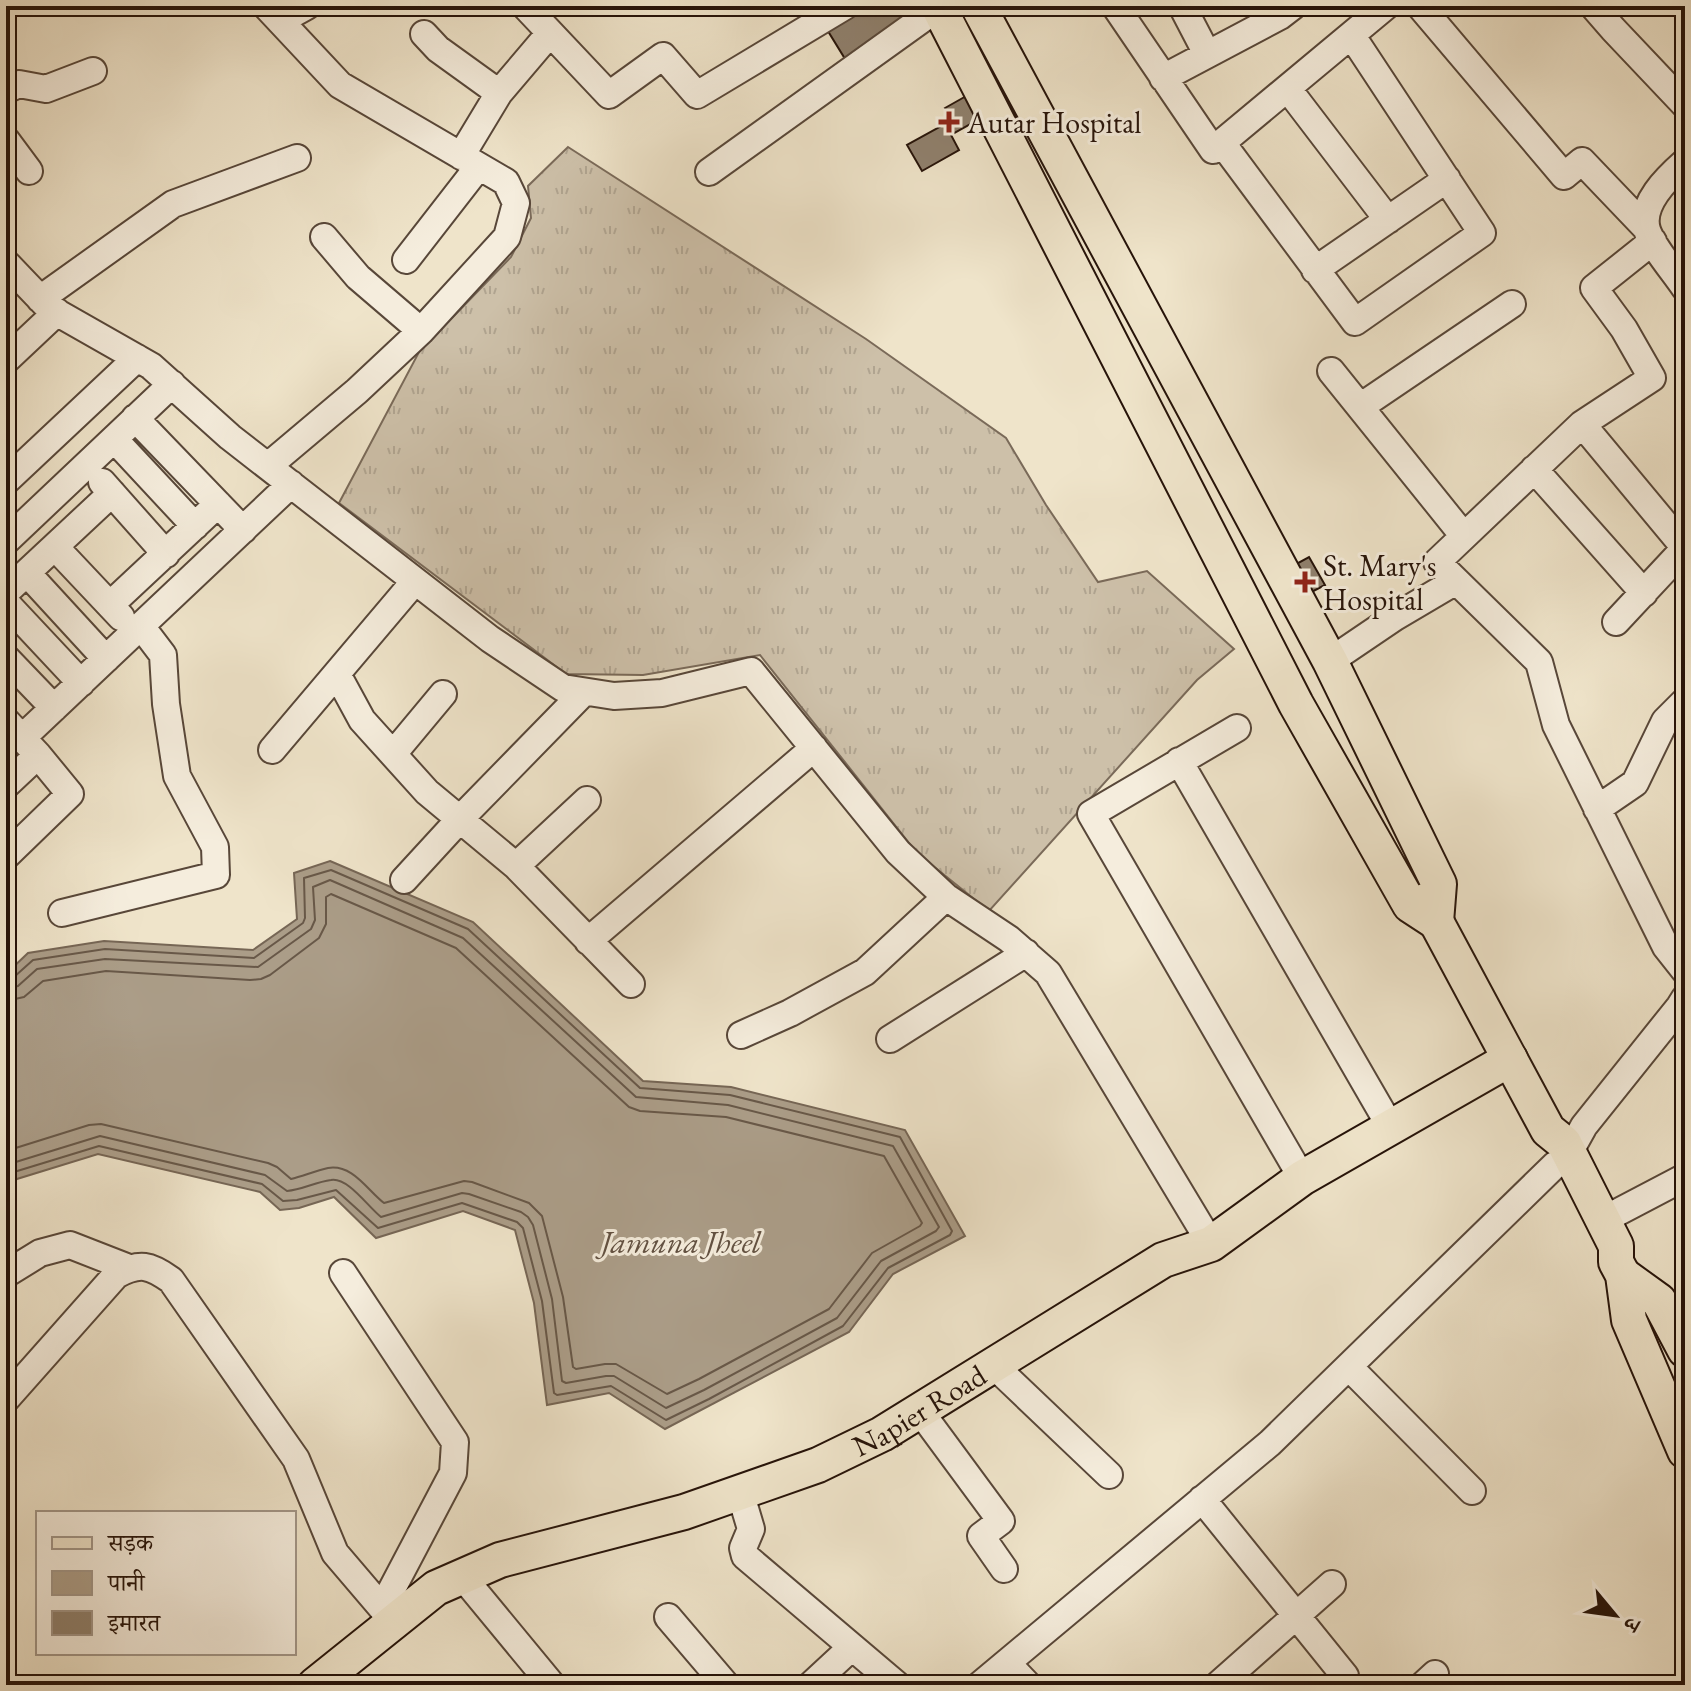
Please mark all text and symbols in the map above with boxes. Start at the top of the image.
place label: Autar Hospital [966,103,1141,142]
marker: Autar Hospital [938,111,960,133]
place label: St. Mary's Hospital [1323,546,1437,619]
marker: St. Mary's Hospital [1294,571,1316,593]
water label: Jamuna Jheel [595,1221,762,1263]
street label: Napier Road [846,1355,994,1465]
legend [36,1511,296,1655]
text: सड़क [107,1527,155,1558]
text: पानी [107,1567,146,1598]
north arrow [1575,1575,1655,1655]
text: इमारत [107,1607,161,1638]
text: उ [1616,1611,1648,1638]

